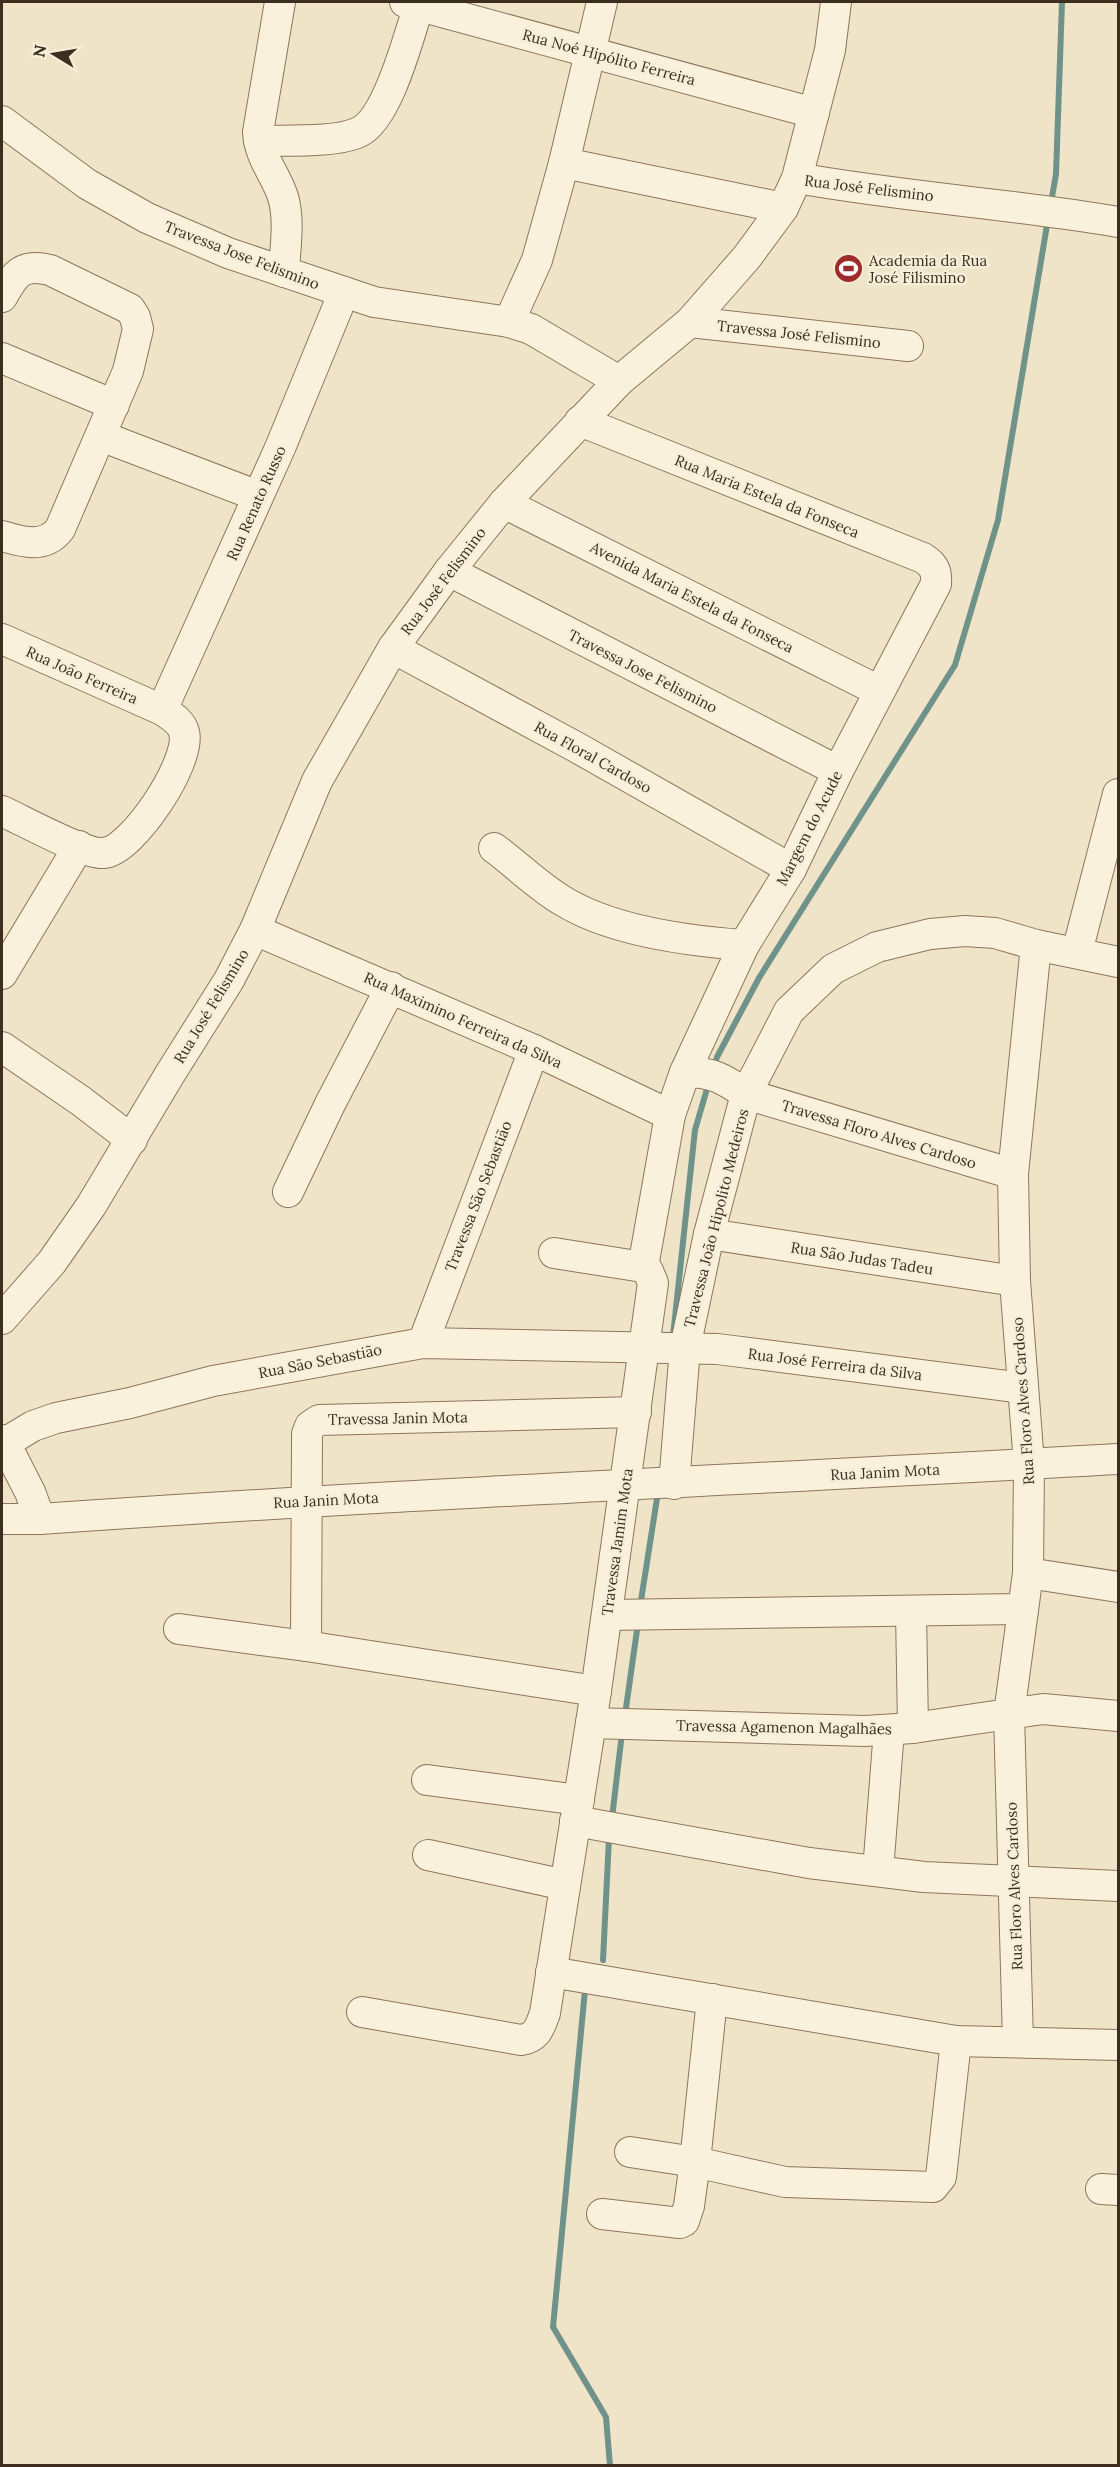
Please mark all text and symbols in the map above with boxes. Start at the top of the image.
north arrow [24,24,84,84]
street label: Rua Noé Hipólito Ferreira [520,25,698,89]
text: N [28,43,50,59]
street label: Rua José Felismino [803,171,935,205]
street label: Travessa Jose Felismino [162,217,323,293]
place label: Academia da Rua José Filismino [868,251,988,287]
sports icon: Academia da Rua José Filismino [832,253,864,285]
street label: Travessa José Felismino [716,316,882,352]
street label: Rua Renato Russo [222,442,290,563]
street label: Rua Maria Estela da Fonseca [672,450,862,542]
street label: Rua José Felismino [396,523,490,639]
street label: Avenida Maria Estela da Fonseca [586,537,797,657]
street label: Travessa Jose Felismino [565,625,721,717]
street label: Rua João Ferreira [23,642,141,708]
street label: Rua Floral Cardoso [531,717,655,797]
street label: Margem do Acude [772,767,846,889]
street label: Rua José Felismino [169,945,253,1067]
street label: Rua Maximino Ferreira da Silva [361,968,565,1073]
street label: Travessa Floro Alves Cardoso [779,1095,979,1173]
street label: Travessa João Hipolito Medeiros [680,1106,752,1329]
street label: Travessa São Sebastião [440,1118,516,1274]
street label: Rua São Judas Tadeu [789,1237,935,1279]
street label: Rua Floro Alves Cardoso [1008,1316,1038,1486]
street label: Rua São Sebastião [257,1340,384,1382]
street label: Rua José Ferreira da Silva [747,1344,923,1384]
street label: Travessa Janin Mota [328,1407,468,1429]
street label: Rua Janim Mota [830,1460,941,1484]
street label: Travessa Jamim Mota [597,1467,637,1617]
street label: Rua Janin Mota [273,1488,379,1512]
street label: Travessa Agamenon Magalhães [676,1716,892,1738]
street label: Rua Floro Alves Cardoso [1002,1801,1026,1970]

